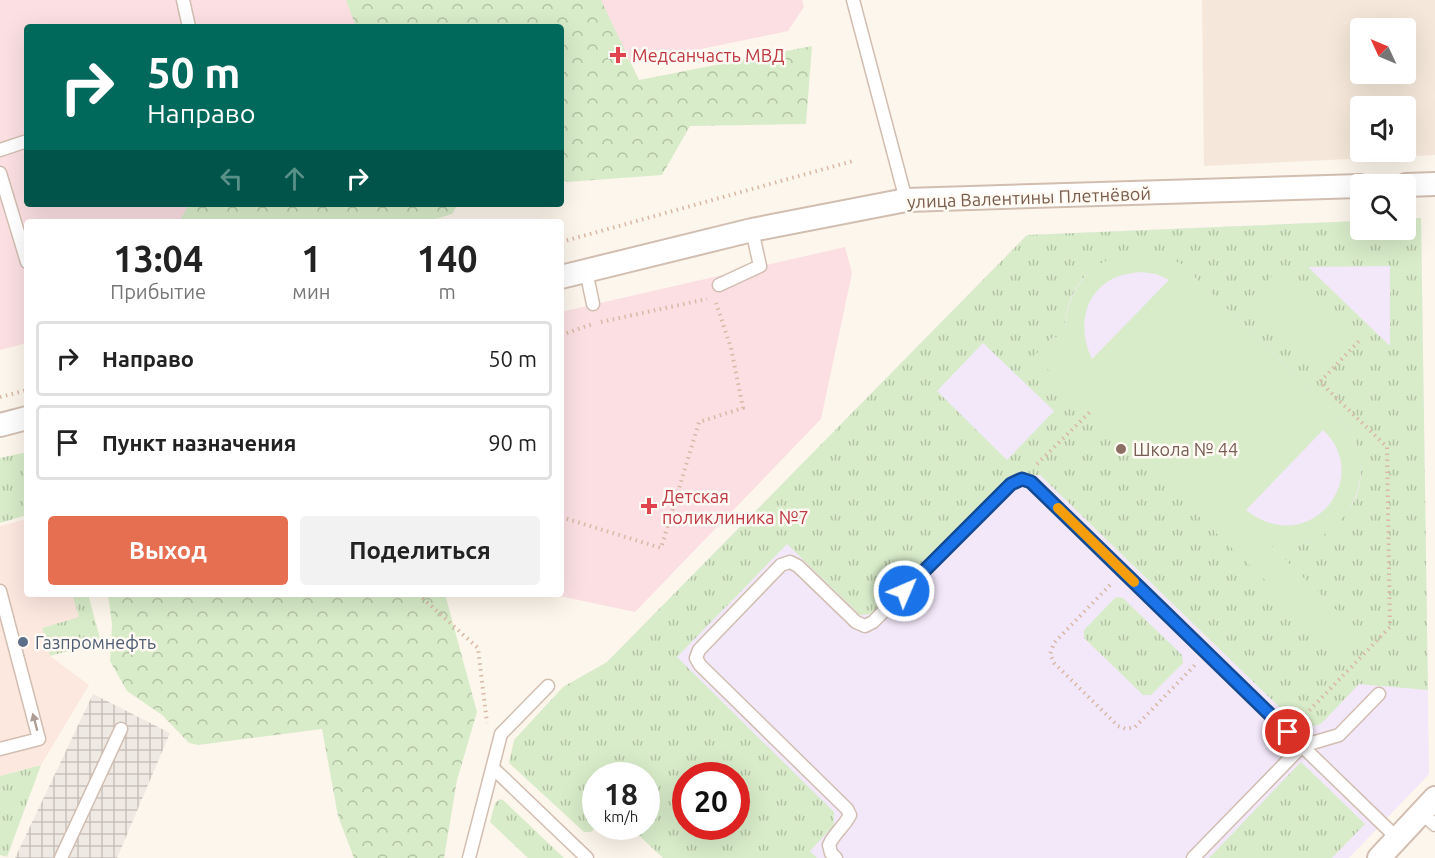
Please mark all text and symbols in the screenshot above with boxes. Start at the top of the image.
north arrow [1350,18,1416,84]
map controls [1350,18,1416,240]
place label: Медсанчасть МВД [632,45,785,65]
marker: Медсанчасть МВД [609,46,627,64]
icon: right [48,48,126,126]
text: 50 m [147,49,241,96]
button: sound [1350,96,1416,162]
text: Направо [147,98,256,128]
icon: left [215,162,248,195]
icon: ahead [278,162,311,195]
icon: right [341,162,374,195]
button: search [1350,174,1416,240]
street label: улица Валентины Плетнёвой [907,183,1151,211]
text: 13:04 [113,238,203,279]
text: 1 [301,238,322,279]
text: 140 [417,238,478,279]
text: Прибытие [110,280,206,303]
text: мин [292,280,330,303]
text: m [439,280,456,303]
icon: right [51,342,84,375]
text: Направо [102,346,194,371]
text: 50 m [488,346,537,371]
icon: arrive [51,426,84,459]
text: Пункт назначения [102,430,296,455]
text: 90 m [488,430,537,455]
place label: Школа № 44 [1133,439,1238,459]
marker: Школа № 44 [1114,442,1128,456]
place label: Детская поликлиника №7 [662,486,809,527]
marker: Детская поликлиника №7 [640,497,658,515]
button: Выход [48,516,288,585]
button: Поделиться [300,516,540,585]
position arrow [872,559,936,623]
place label: Газпромнефть [35,632,156,652]
marker: Газпромнефть [16,635,30,649]
pin [1262,706,1313,757]
one-way arrow [29,713,39,731]
icon: arrive [1271,715,1304,748]
speed limit sign: 20 [672,762,750,840]
text: 18 [604,777,638,811]
text: km/h [604,808,638,825]

